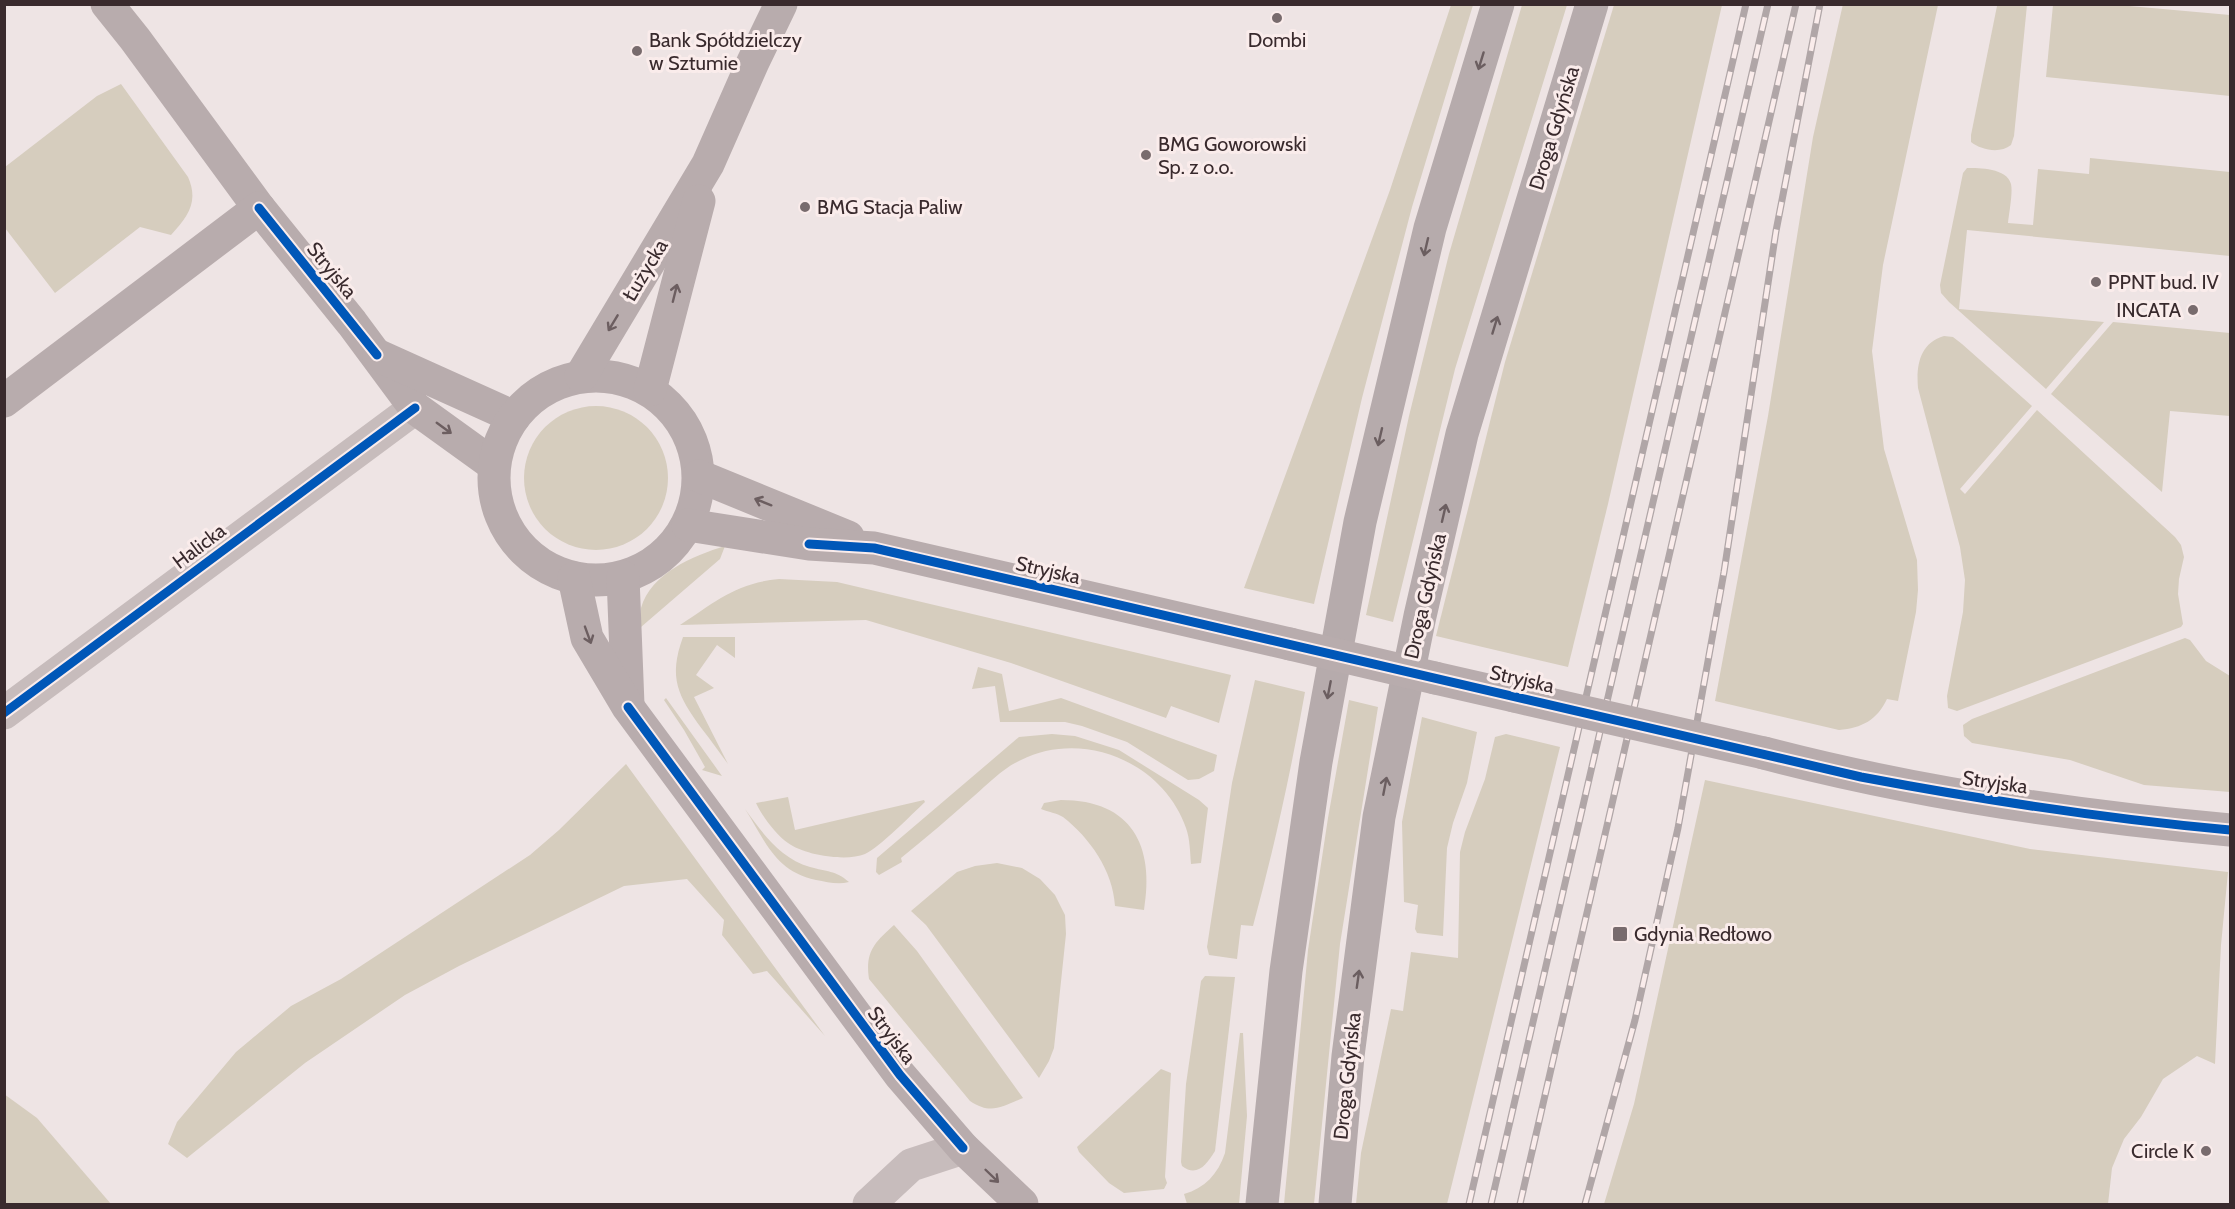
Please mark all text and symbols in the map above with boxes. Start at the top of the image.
marker: Dombi [1270,11,1284,25]
place label: Bank Spółdzielczy w Sztumie [649,28,802,75]
place label: Dombi [1248,28,1306,52]
marker: Bank Spółdzielczy w Sztumie [630,44,644,58]
one-way arrow [1475,51,1486,70]
street label: Droga Gdyńska [1524,63,1584,193]
place label: BMG Goworowski Sp. z o.o. [1158,132,1307,179]
marker: BMG Goworowski Sp. z o.o. [1139,148,1153,162]
place label: BMG Stacja Paliw [817,195,963,219]
marker: BMG Stacja Paliw [798,200,812,214]
street label: Łużycka [617,235,673,305]
street label: Stryjska [302,237,362,303]
one-way arrow [1419,238,1431,257]
place label: PPNT bud. IV [2108,270,2220,294]
marker: PPNT bud. IV [2089,275,2103,289]
one-way arrow [670,284,681,303]
place label: INCATA [2116,298,2182,322]
marker: INCATA [2186,303,2200,317]
one-way arrow [607,314,619,331]
one-way arrow [1490,316,1501,335]
one-way arrow [436,422,452,435]
one-way arrow [1374,427,1386,446]
one-way arrow [754,496,773,507]
one-way arrow [1438,504,1450,523]
street label: Halicka [168,518,231,574]
street label: Droga Gdyńska [1399,531,1451,661]
street label: Stryjska [1013,551,1083,589]
one-way arrow [583,625,594,644]
street label: Stryjska [1487,660,1557,698]
one-way arrow [1323,680,1334,699]
street label: Stryjska [1961,766,2030,798]
one-way arrow [1380,777,1391,796]
place label: Gdynia Redłowo [1634,922,1772,946]
marker: Gdynia Redłowo [1611,925,1629,943]
one-way arrow [1353,970,1364,990]
street label: Stryjska [863,1002,922,1069]
street label: Droga Gdyńska [1328,1011,1366,1141]
place label: Circle K [2131,1139,2195,1163]
marker: Circle K [2199,1144,2213,1158]
one-way arrow [985,1169,1000,1183]

